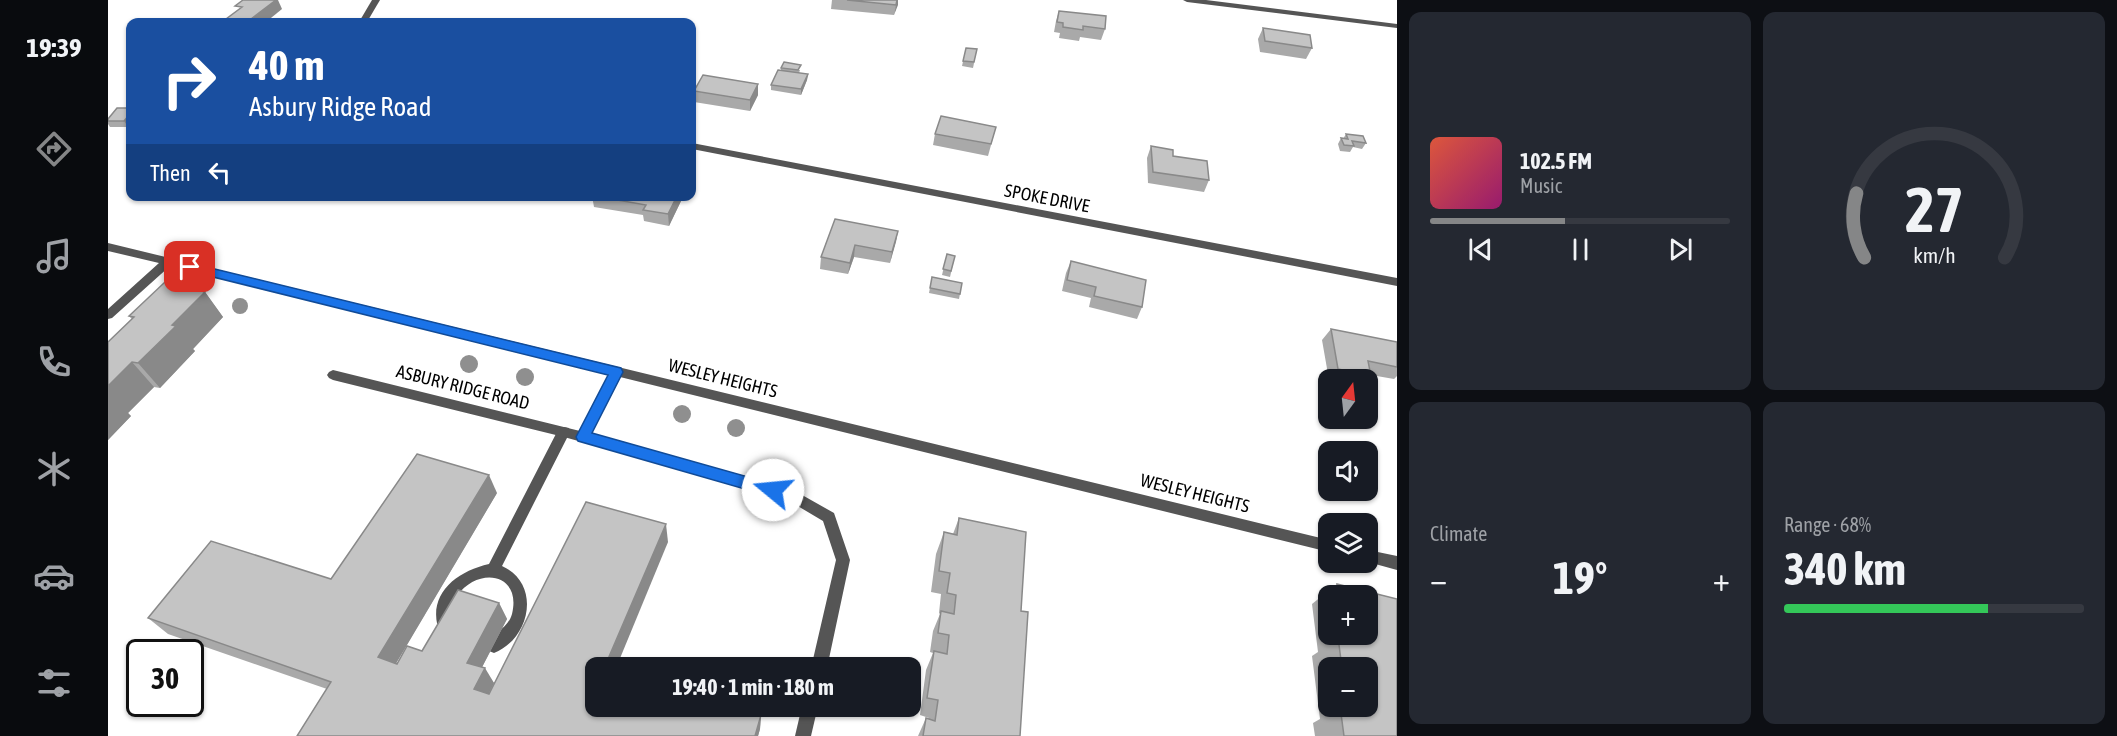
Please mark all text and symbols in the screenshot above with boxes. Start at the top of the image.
text: 19:39 [26,32,82,63]
text: 40 m [249,41,324,89]
icon: right [150,42,228,120]
text: Asbury Ridge Road [249,91,431,122]
icon: directions [33,128,75,170]
text: 102.5 FM [1520,148,1592,174]
icon: left [203,156,236,189]
text: Then [150,160,191,186]
text: Music [1520,174,1562,197]
text: 27 [1905,174,1963,245]
street label: SPOKE DRIVE [1003,179,1092,217]
icon: previous [1464,233,1497,266]
icon: pause [1564,233,1597,266]
icon: next [1664,233,1697,266]
icon: music [33,235,75,277]
pin [164,241,215,292]
text: km/h [1913,244,1955,269]
icon: arrive [173,250,206,283]
icon: phone [33,341,75,383]
street label: WESLEY HEIGHTS [666,354,780,402]
street label: ASBURY RIDGE ROAD [394,360,532,414]
north arrow [1318,369,1378,429]
map controls [1318,369,1378,717]
button: sound [1318,441,1378,501]
icon: climate [33,448,75,490]
position arrow [741,458,805,522]
street label: WESLEY HEIGHTS [1138,469,1252,517]
button: layers [1318,513,1378,573]
text: Range · 68% [1784,513,1871,536]
text: Climate [1430,522,1487,545]
text: 340 km [1784,543,1906,595]
text: 19° [1553,552,1607,604]
icon: car [33,555,75,597]
text: − [1430,560,1447,598]
text: + [1713,560,1730,598]
button: + [1318,585,1378,645]
speed limit sign: 30 [126,639,204,717]
button: − [1318,657,1378,717]
icon: filters [33,662,75,704]
text: 19:40 · 1 min · 180 m [672,674,834,700]

